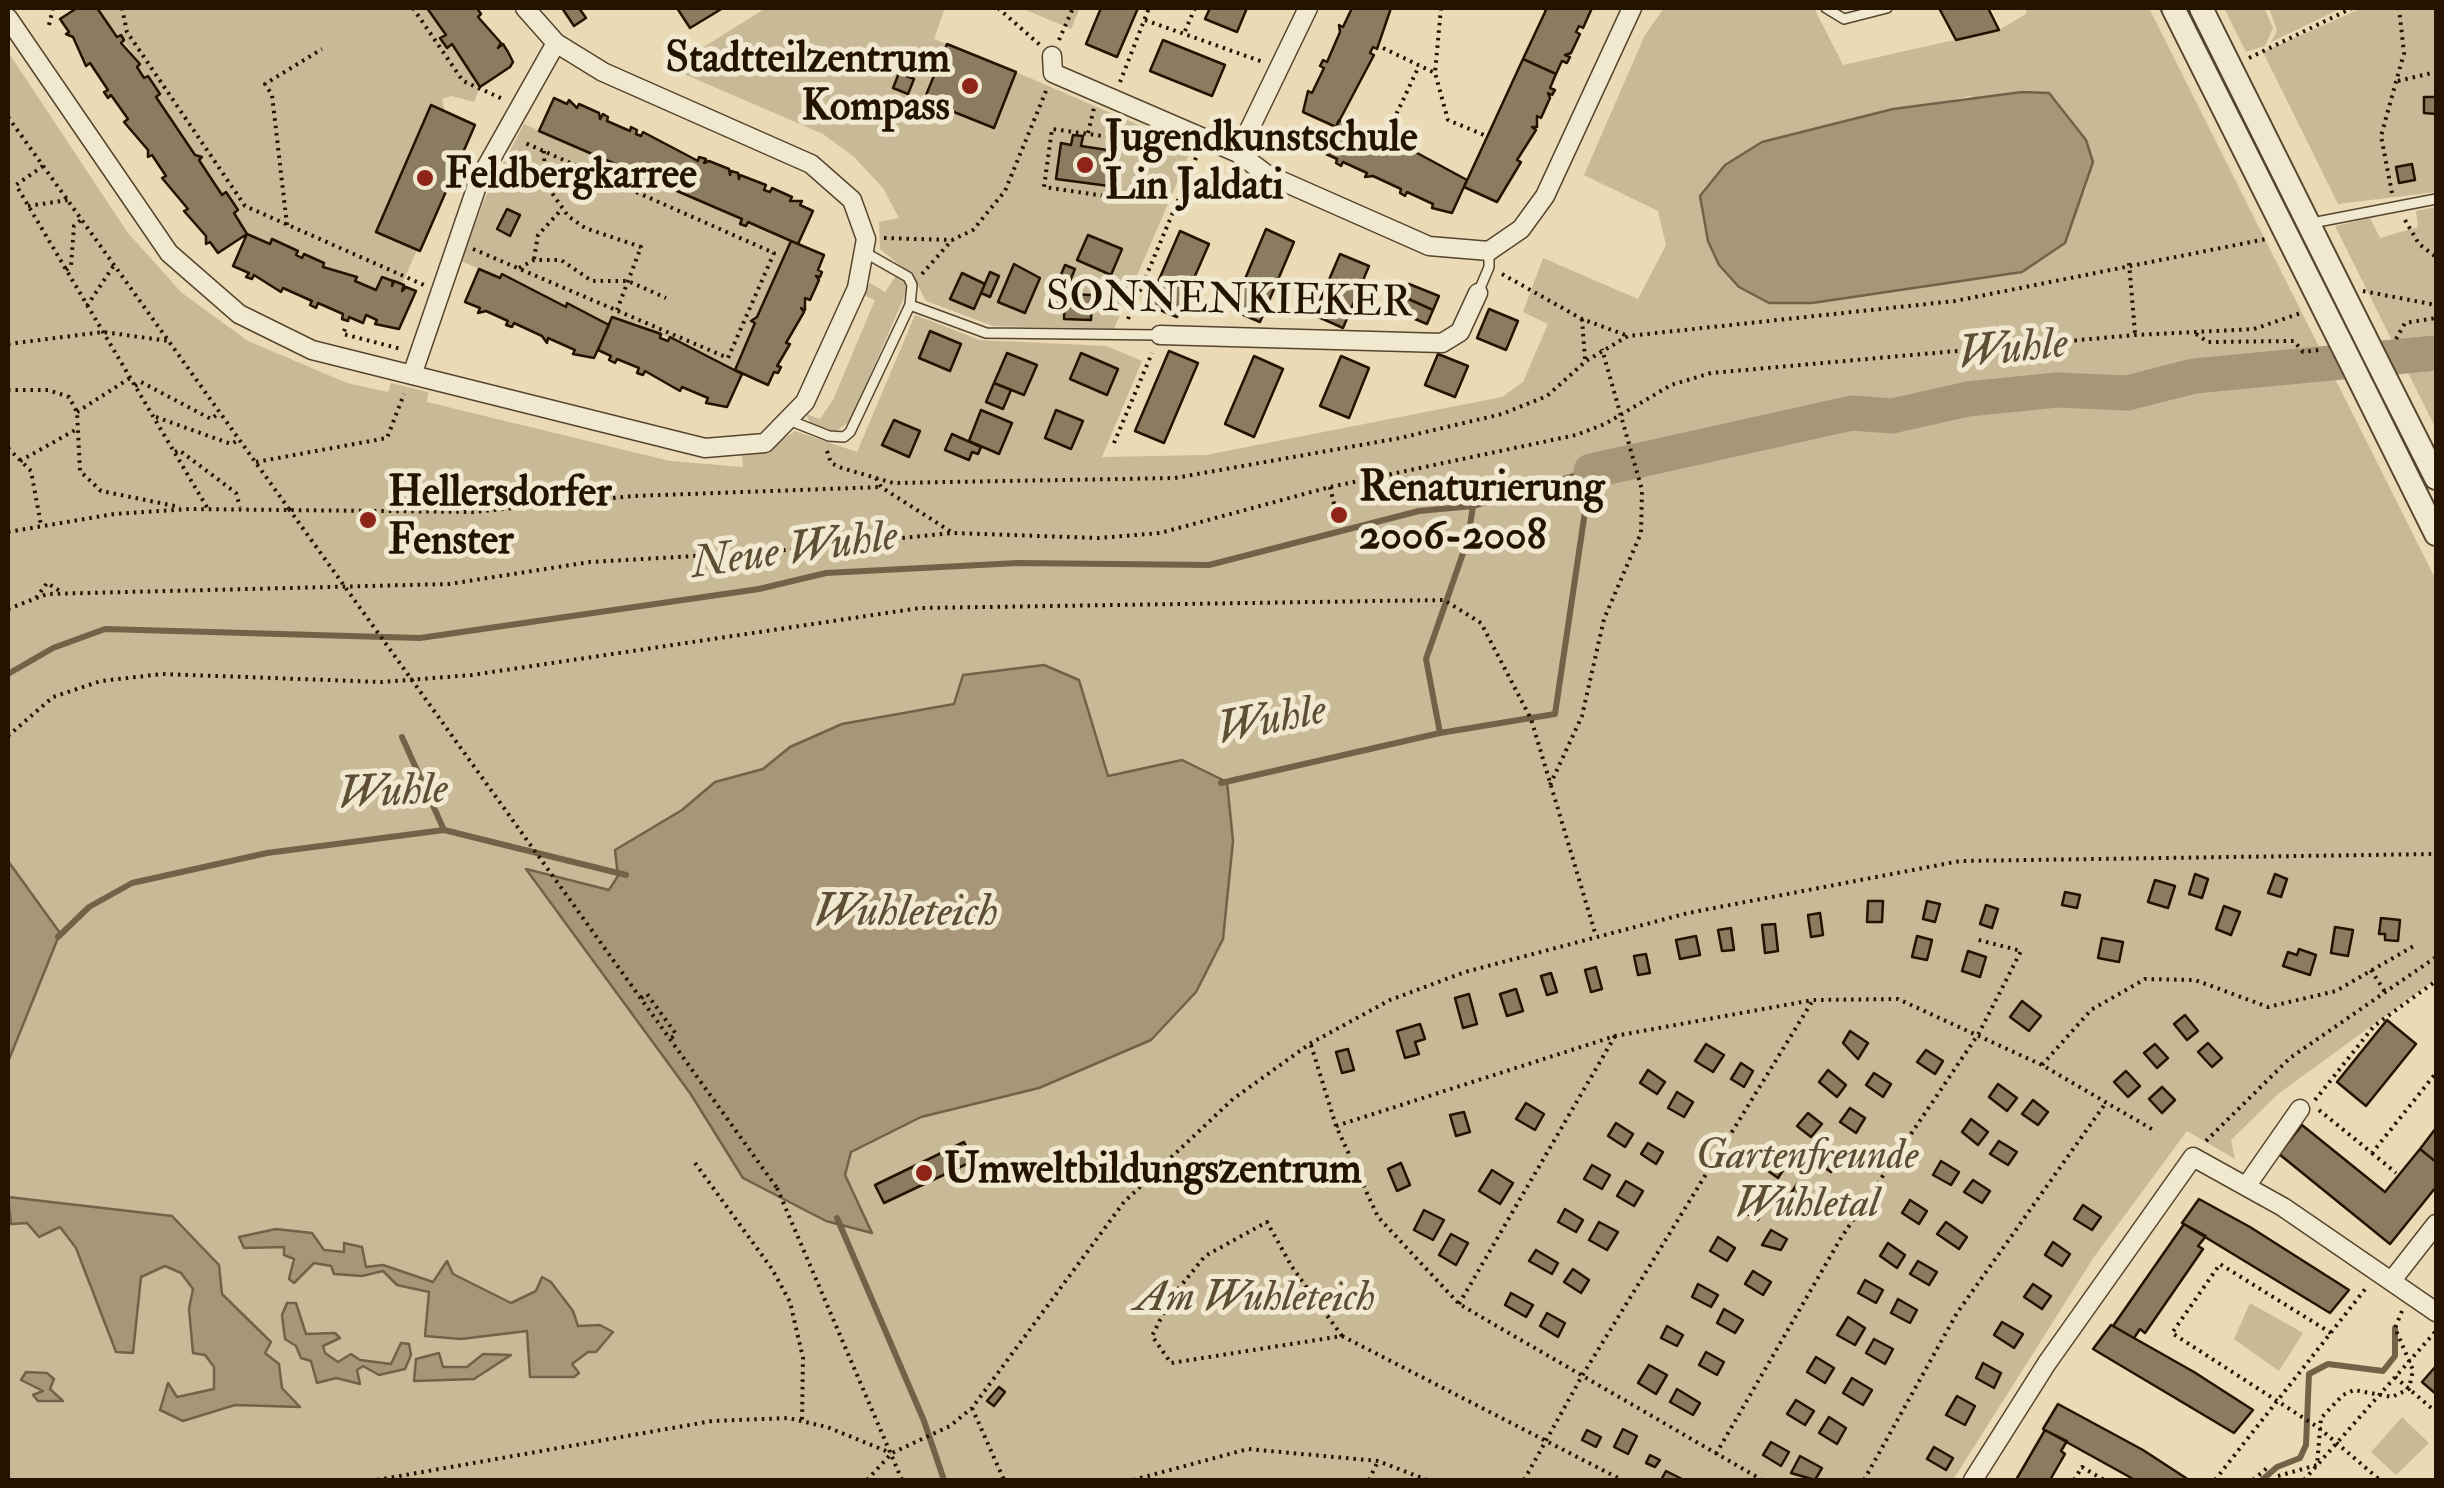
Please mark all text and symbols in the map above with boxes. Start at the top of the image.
place label: Stadtteilzentrum Kompass [666,37,950,136]
marker: Stadtteilzentrum Kompass [959,75,981,97]
place label: Jugendkunstschule Lin Jaldati [1105,116,1417,214]
place label: Feldbergkarree [445,153,697,203]
marker: Jugendkunstschule Lin Jaldati [1074,154,1096,176]
marker: Feldbergkarree [414,167,436,189]
street label: SONNENKIEKER [1046,275,1412,331]
water label: Wuhle [1955,319,2071,385]
place label: Renaturierung 2006-2008 [1359,466,1604,564]
place label: Hellersdorfer Fenster [388,471,612,570]
marker: Renaturierung 2006-2008 [1328,504,1350,526]
marker: Hellersdorfer Fenster [357,509,379,531]
water label: Neue Wuhle [688,512,902,594]
water label: Wuhle [1213,686,1331,760]
water label: Wuhle [337,765,449,825]
water label: Wuhleteich [814,888,998,942]
park label: Gartenfreunde Wuhletal [1696,1134,1918,1232]
place label: Umweltbildungszentrum [944,1148,1362,1198]
marker: Umweltbildungszentrum [913,1162,935,1184]
park label: Am Wuhleteich [1135,1276,1375,1326]

